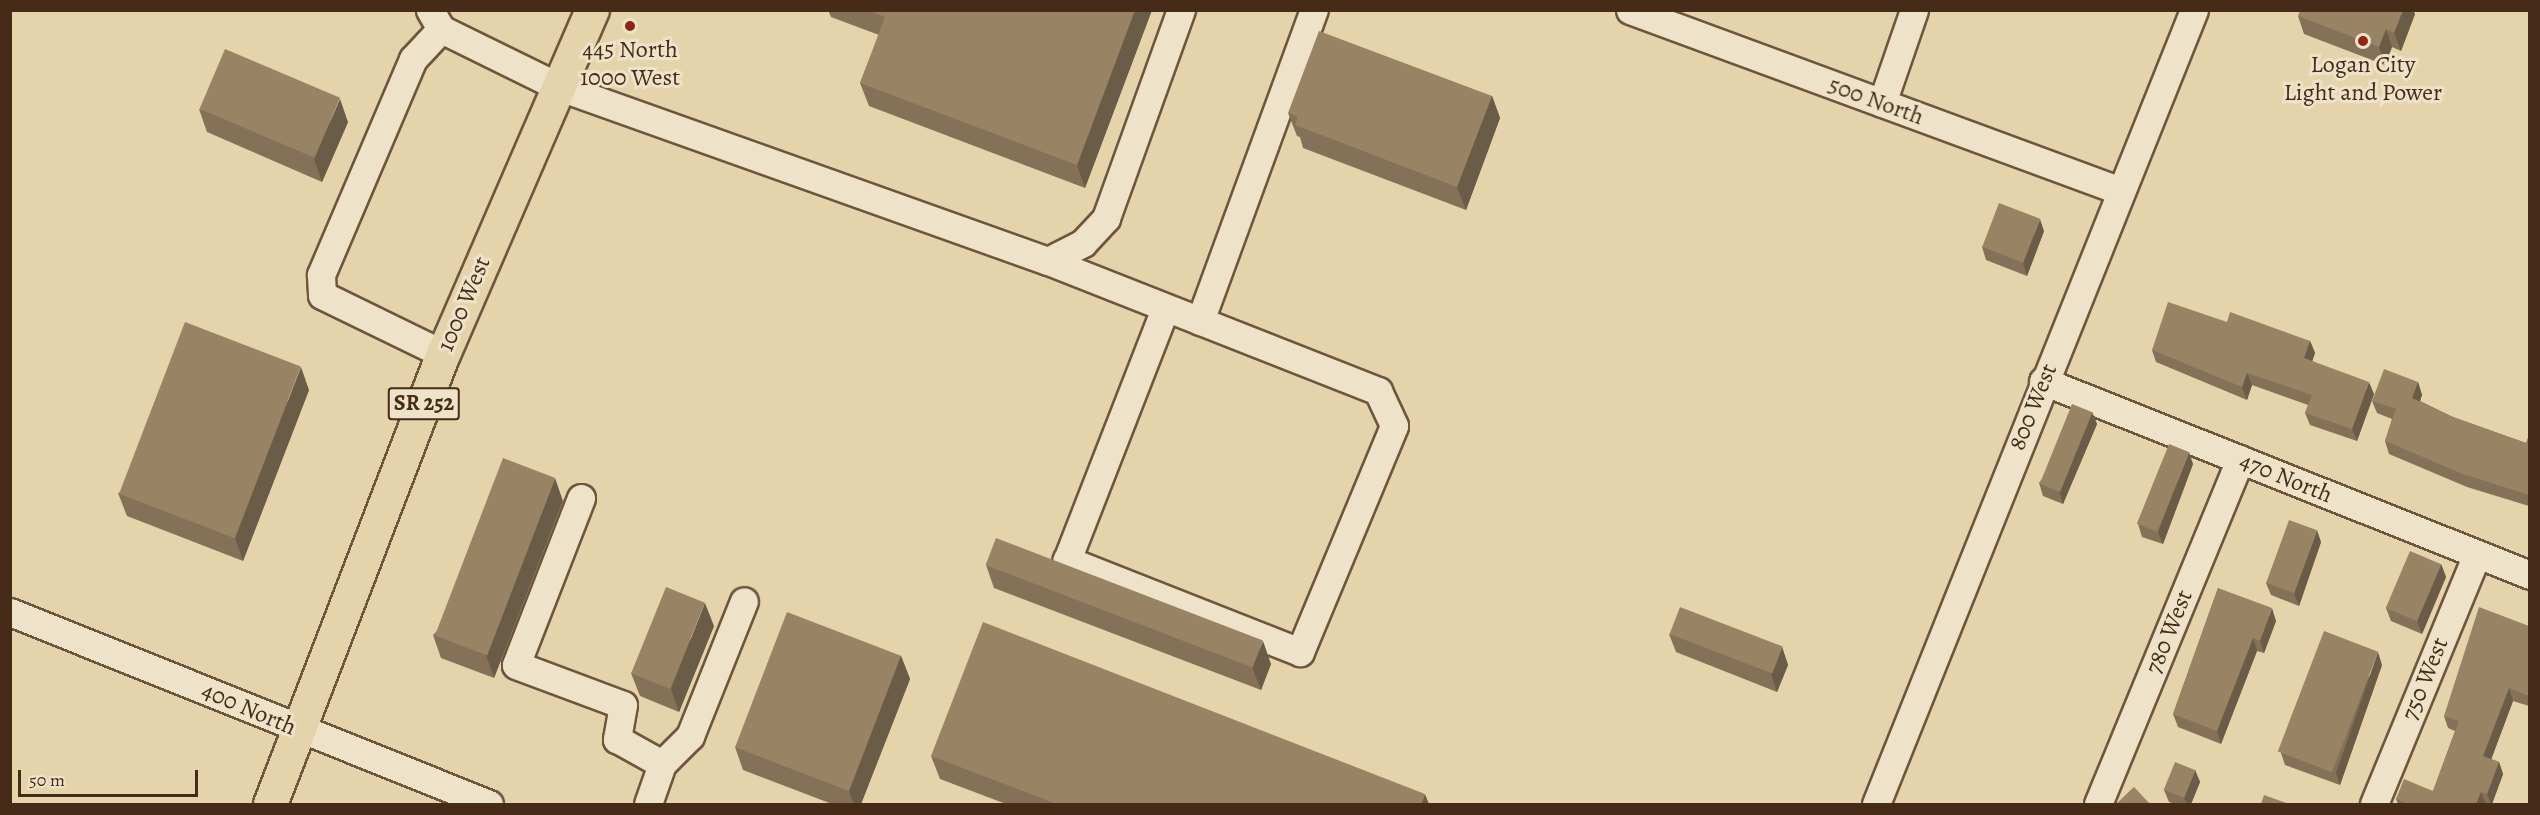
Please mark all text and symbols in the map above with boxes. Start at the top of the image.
marker: 445 North 1000 West [623,19,637,33]
marker: Logan City Light and Power [2356,34,2370,48]
place label: 445 North 1000 West [580,36,680,92]
place label: Logan City Light and Power [2284,51,2442,107]
street label: 500 North [1824,70,1928,132]
street label: 1000 West [431,252,497,356]
street label: 800 West [2003,359,2063,455]
road number: SR 252 [386,385,462,423]
street label: 470 North [2236,446,2336,510]
street label: 780 West [2139,586,2199,678]
street label: 750 West [2395,633,2455,725]
street label: 400 North [197,676,301,742]
scale bar [21,758,201,796]
text: 50 m [29,768,65,792]

